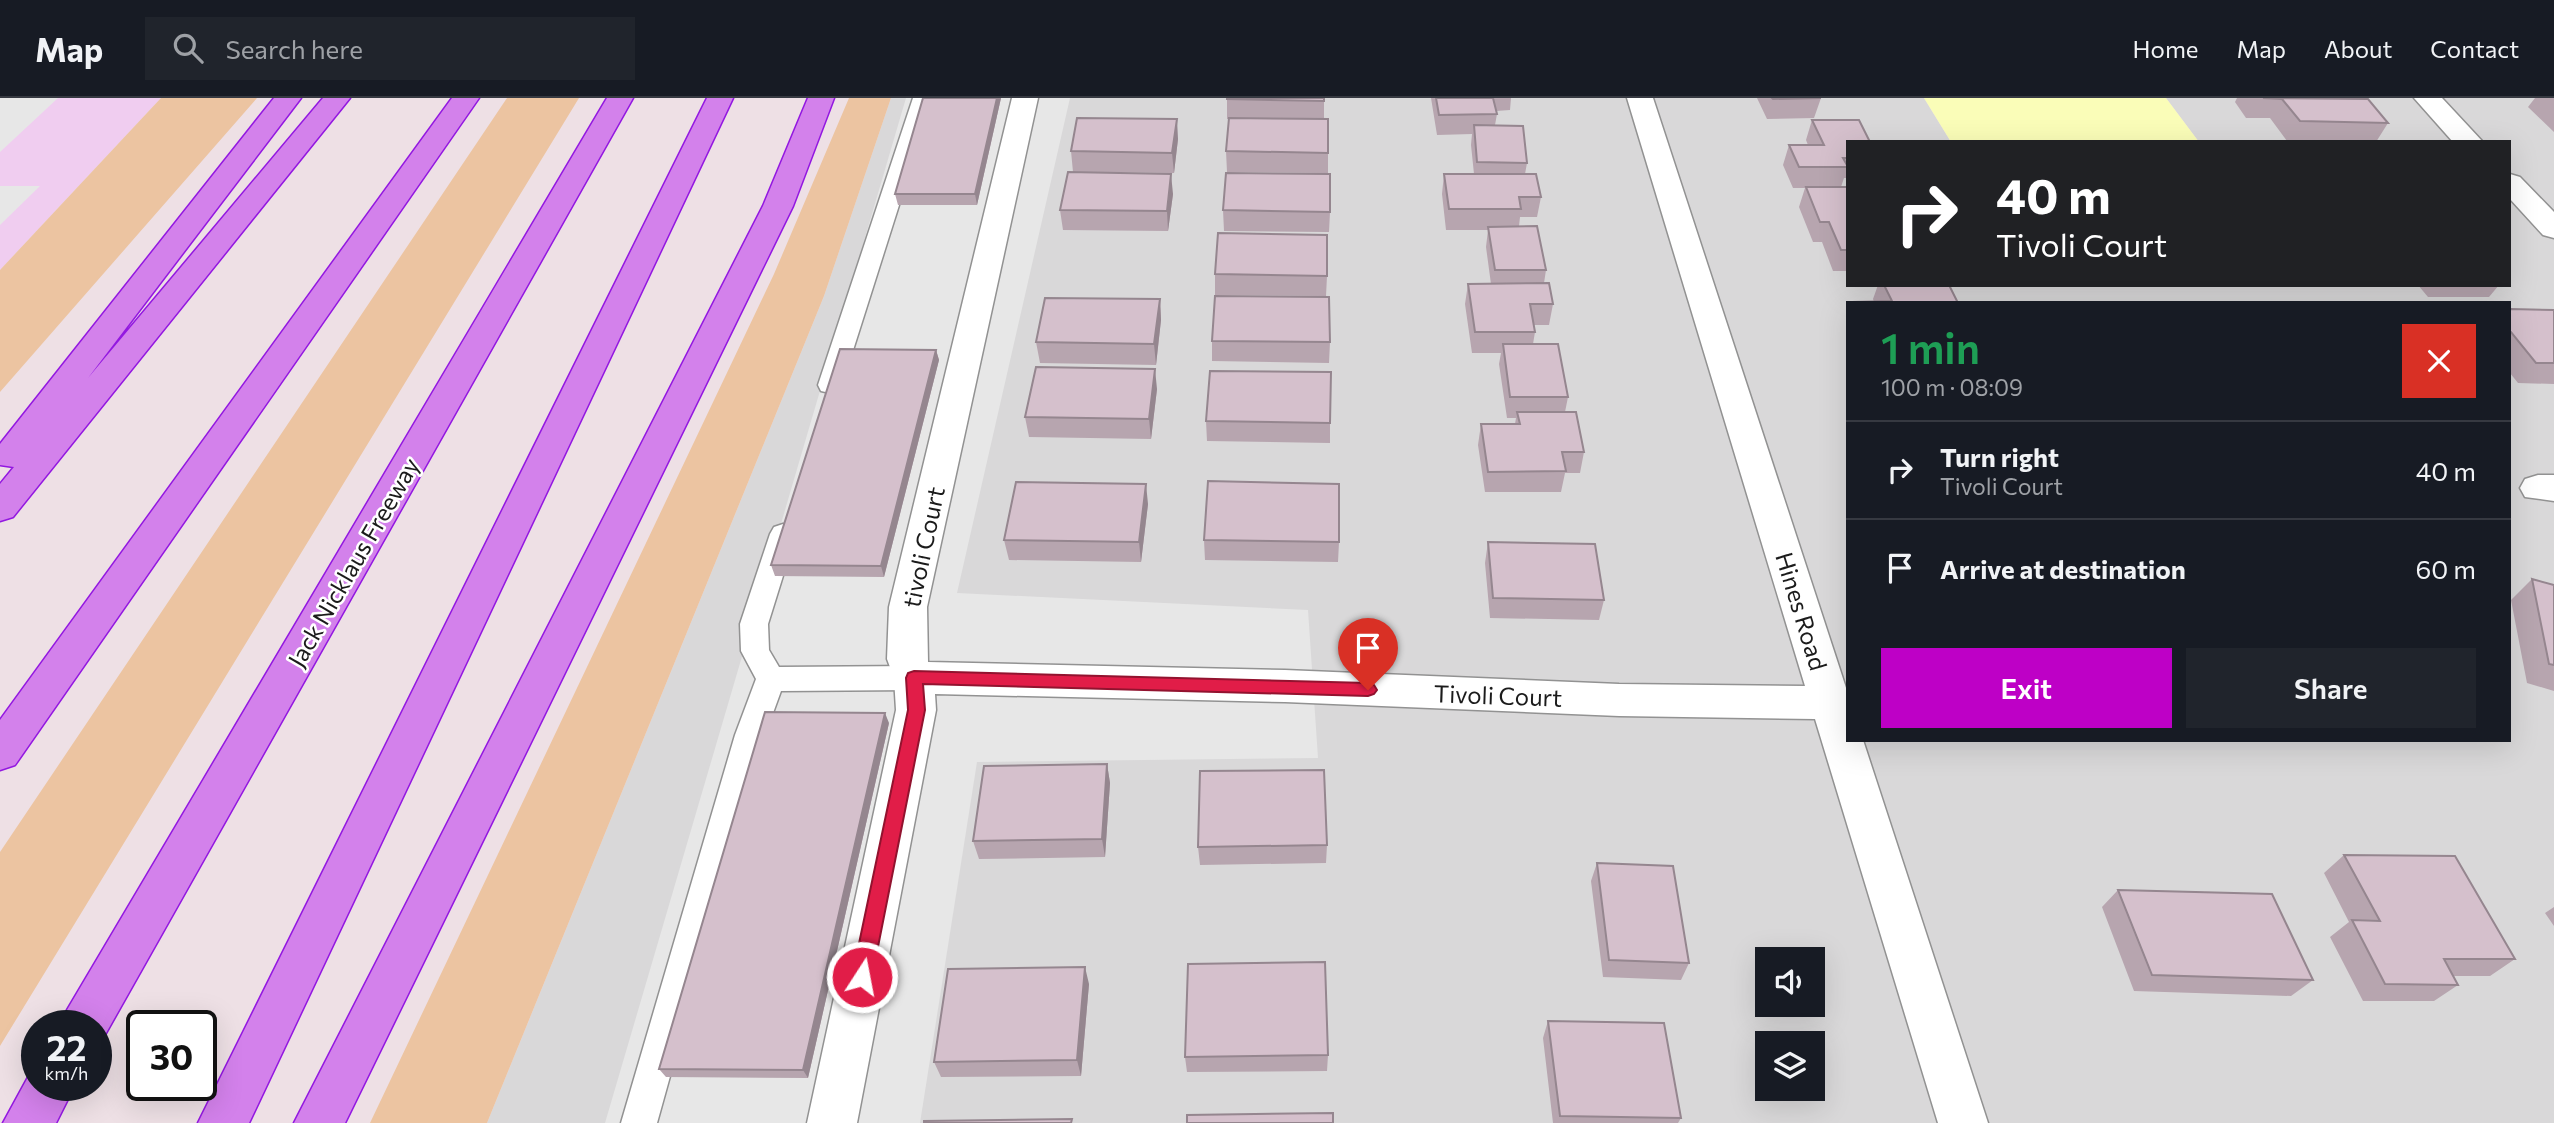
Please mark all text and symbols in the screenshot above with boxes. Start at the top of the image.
search box [145,17,635,80]
text: Map [35,28,103,69]
icon: search [169,29,207,67]
text: Search here [225,33,363,64]
text: Home [2133,34,2199,63]
text: Map [2237,34,2286,63]
text: About [2324,34,2392,63]
text: Contact [2430,34,2519,63]
text: 40 m [1996,164,2111,224]
icon: right [1881,168,1972,259]
text: Tivoli Court [1996,224,2167,264]
text: 1 min [1881,321,1980,373]
button: close [2402,324,2476,398]
text: 100 m · 08:09 [1881,373,2023,401]
text: Turn right [1940,441,2059,472]
icon: right [1881,451,1919,489]
street label: Jack Nicklaus Freeway [281,452,425,672]
text: 40 m [2416,455,2476,486]
text: Tivoli Court [1940,472,2063,500]
street label: tivoli Court [896,484,950,610]
street label: Hines Road [1770,548,1834,674]
icon: arrive [1881,549,1919,587]
text: Arrive at destination [1940,553,2186,584]
text: 60 m [2416,553,2476,584]
pin [1338,618,1398,690]
icon: arrive [1349,629,1387,667]
button: Exit [1881,648,2172,728]
button: Share [2186,648,2476,728]
street label: Tivoli Court [1433,678,1563,712]
position arrow [825,940,899,1014]
map controls [1755,947,1825,1101]
button: sound [1755,947,1825,1017]
speed limit sign: 30 [126,1010,217,1101]
text: 22 [47,1025,86,1068]
button: layers [1755,1031,1825,1101]
text: km/h [45,1062,88,1084]

